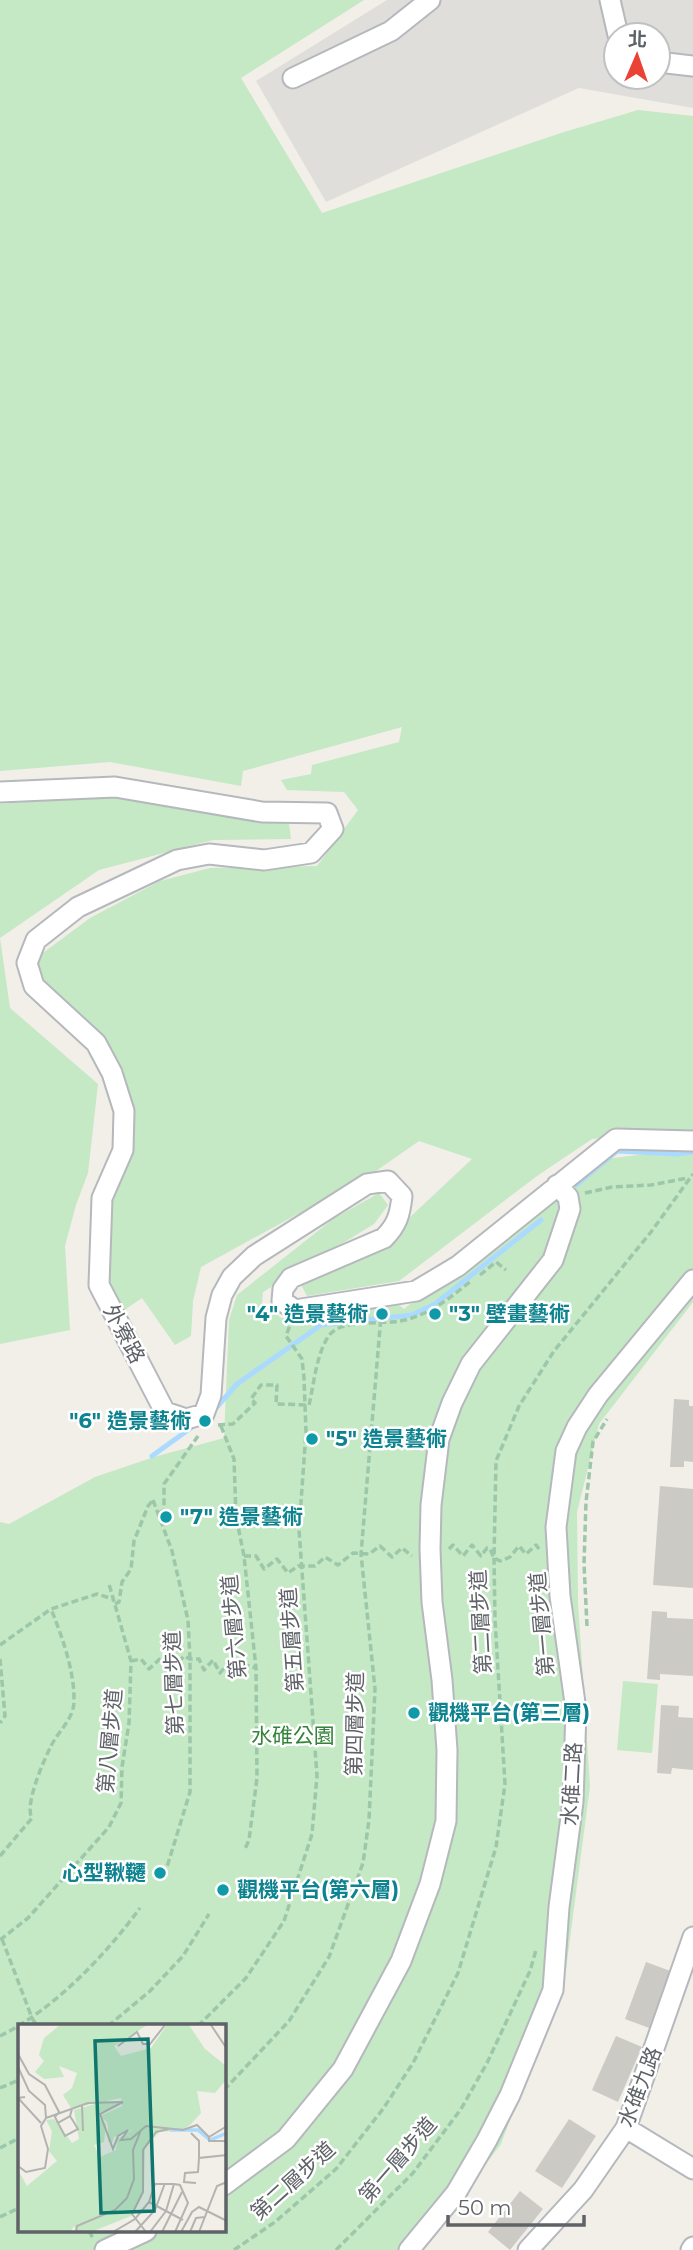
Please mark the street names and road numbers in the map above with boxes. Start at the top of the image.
street label: 外寮路 [99,1300,150,1367]
street label: 第二層步道 [465,1569,496,1675]
street label: 第一層步道 [524,1571,559,1677]
street label: 第六層步道 [216,1574,251,1680]
street label: 第五層步道 [275,1587,308,1693]
street label: 第七層步道 [159,1630,188,1736]
street label: 第四層步道 [341,1671,368,1777]
street label: 第八層步道 [92,1688,127,1794]
street label: 水碓二路 [557,1741,586,1827]
street label: 水碓九路 [613,2043,666,2131]
street label: 第一層步道 [354,2112,441,2207]
street label: 第二層步道 [245,2136,340,2225]

